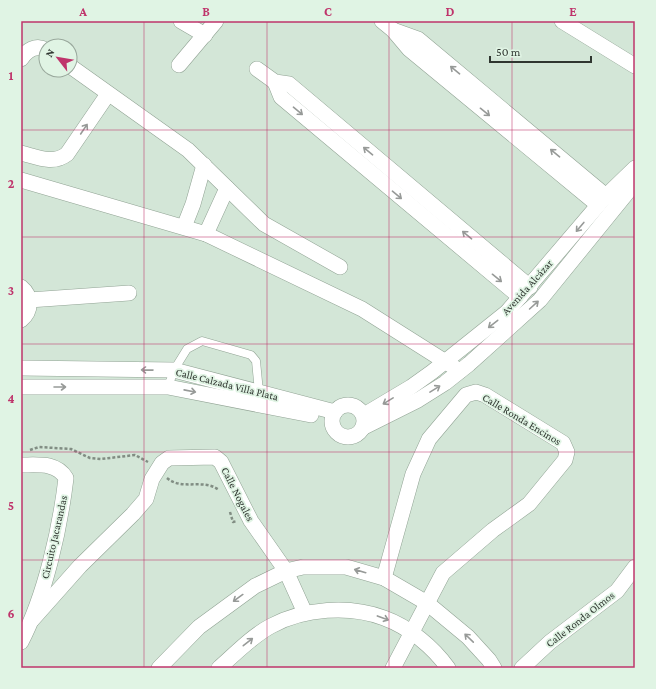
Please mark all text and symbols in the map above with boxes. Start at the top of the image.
text: A [78,4,87,19]
text: B [202,4,210,19]
text: C [324,4,332,19]
text: D [446,4,455,19]
text: E [569,4,577,19]
north arrow [38,38,78,78]
scale bar [490,38,591,64]
text: 50 m [496,45,521,59]
text: N [42,46,57,59]
one-way arrow [449,65,460,74]
text: 1 [9,68,14,83]
one-way arrow [293,107,303,116]
one-way arrow [479,108,490,116]
one-way arrow [80,123,88,134]
one-way arrow [363,147,373,156]
one-way arrow [549,148,560,157]
text: 2 [8,176,15,191]
one-way arrow [392,191,403,200]
one-way arrow [575,222,584,233]
one-way arrow [462,231,473,240]
street label: Avenida Alcázar [499,257,555,317]
one-way arrow [492,274,503,283]
text: 3 [8,283,14,298]
one-way arrow [529,300,539,310]
one-way arrow [487,319,498,328]
street label: Calle Calzada Villa Plata [174,365,280,403]
one-way arrow [141,366,154,374]
one-way arrow [53,383,66,391]
one-way arrow [429,385,440,393]
one-way arrow [183,387,196,395]
text: 4 [7,391,15,406]
street label: Calle Ronda Encinos [481,391,563,447]
one-way arrow [382,397,394,405]
street label: Calle Nogales [218,465,257,524]
street label: Circuito Jacarandas [39,494,70,580]
text: 5 [8,498,14,513]
one-way arrow [354,567,367,574]
street label: Calle Ronda Olmos [543,589,617,649]
one-way arrow [233,594,244,602]
text: 6 [7,606,15,621]
one-way arrow [377,615,389,623]
one-way arrow [464,633,474,643]
one-way arrow [243,638,254,647]

